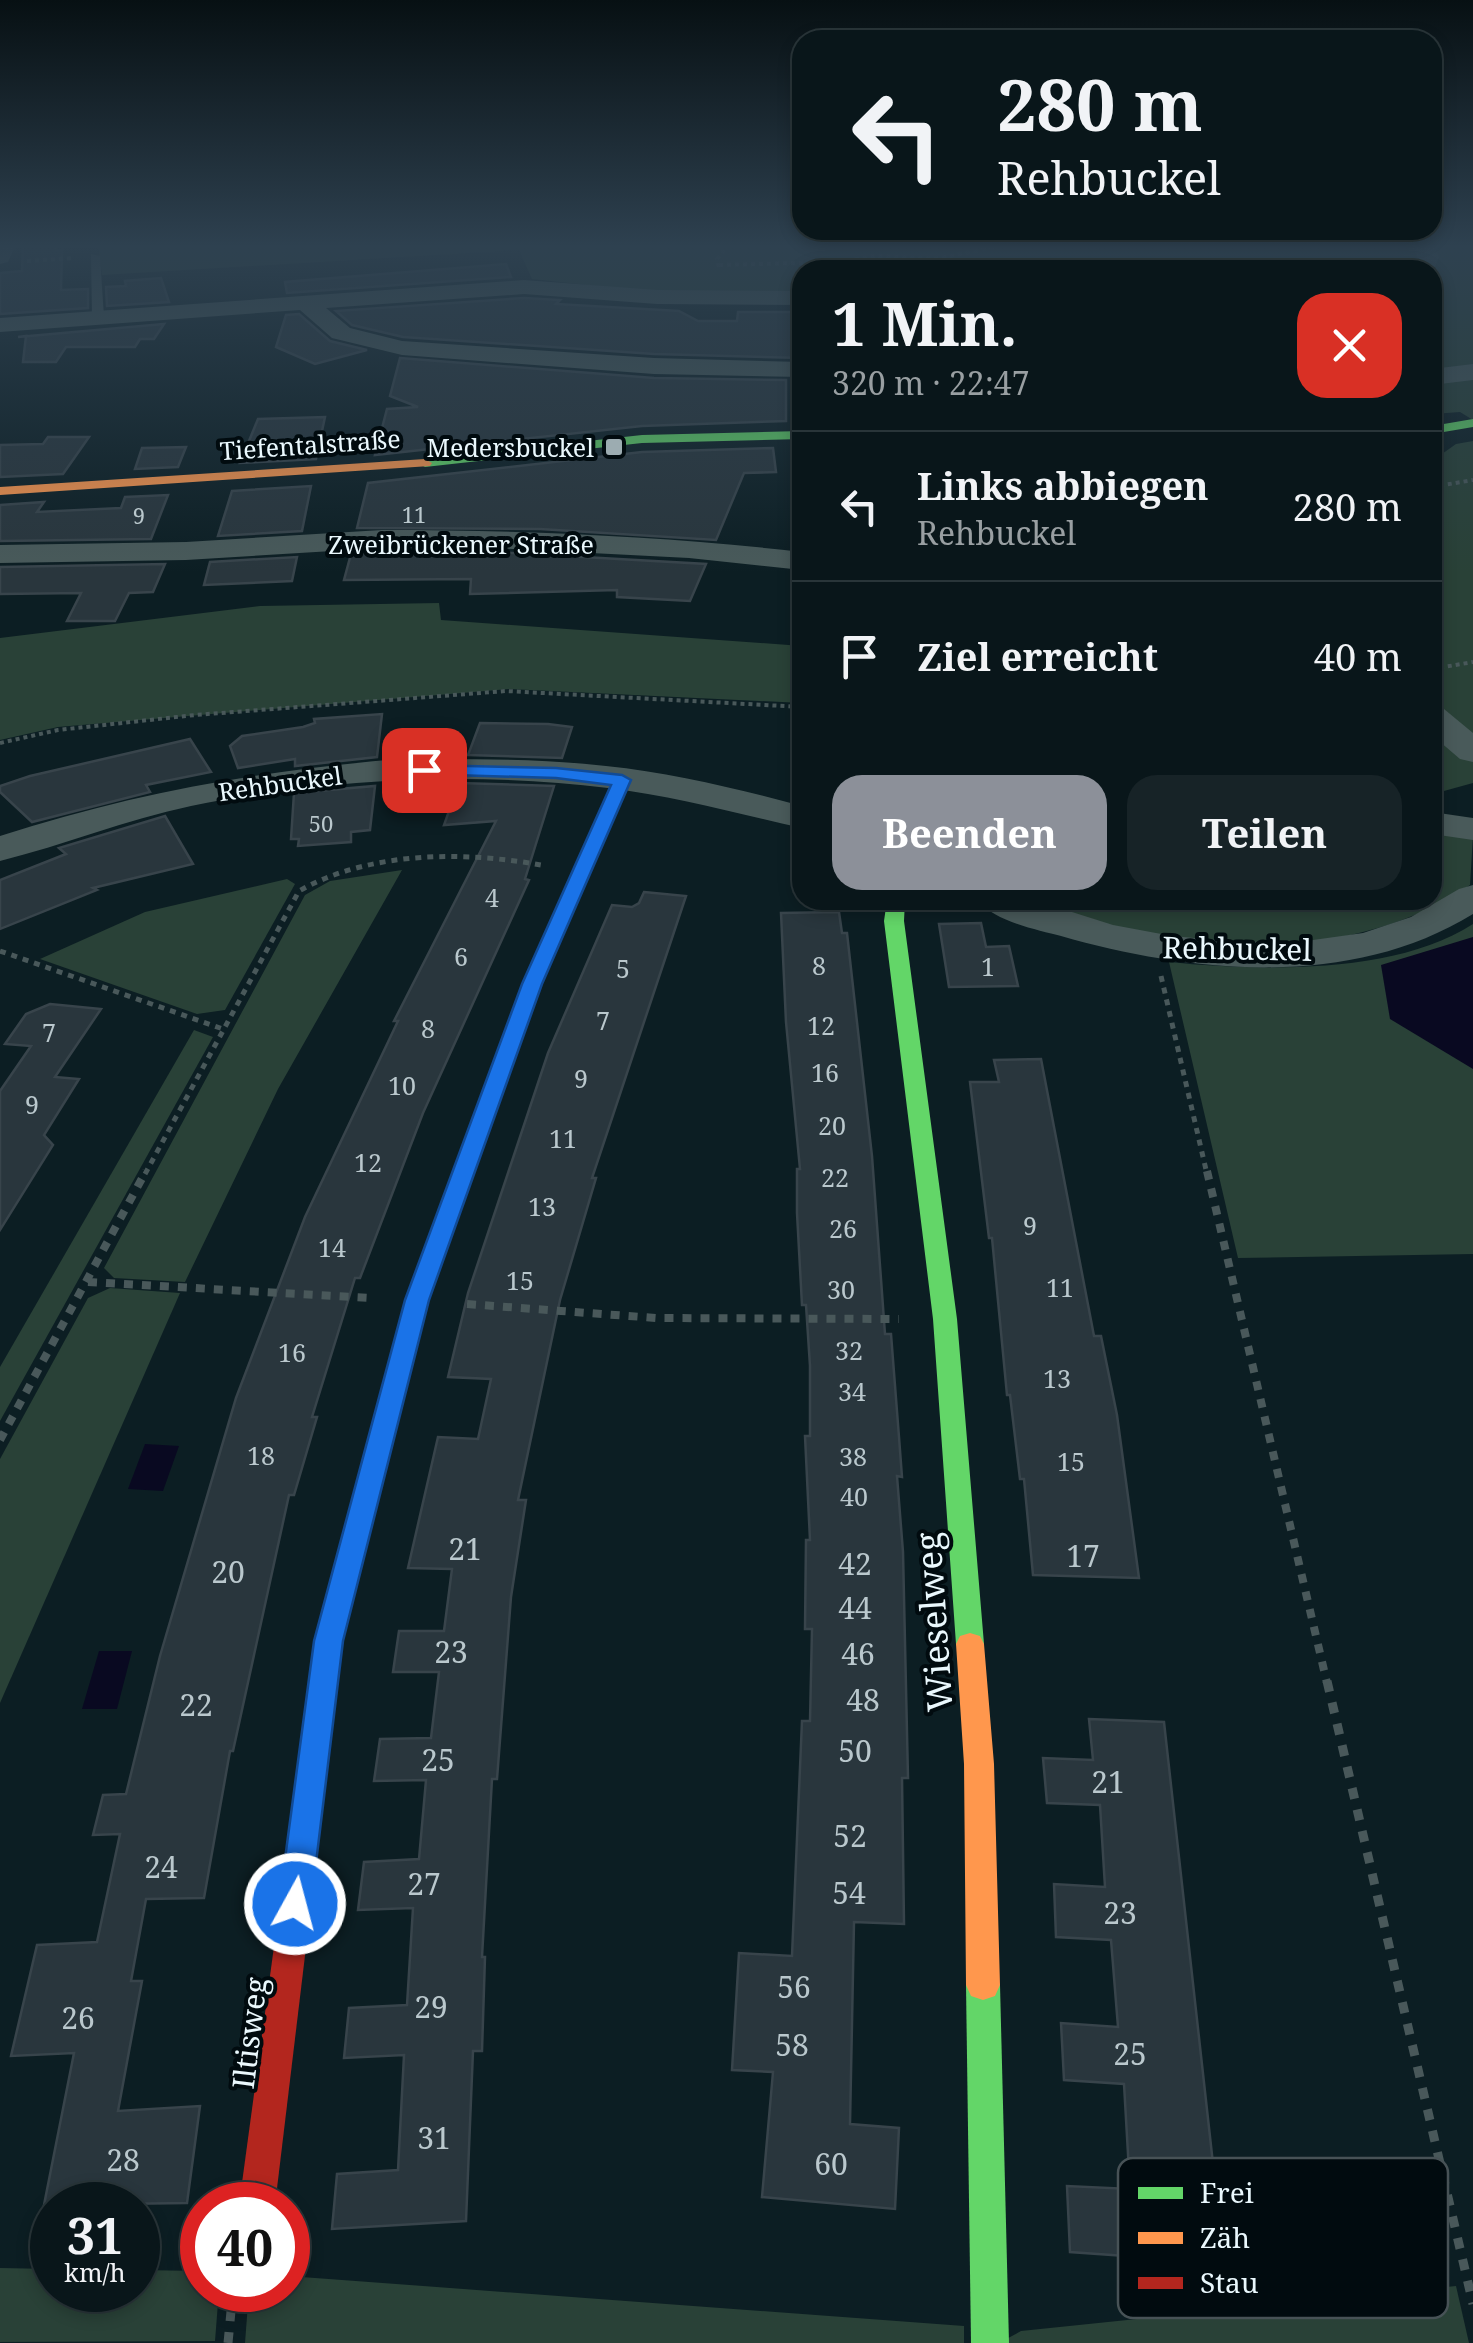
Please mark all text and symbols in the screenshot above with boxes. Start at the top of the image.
text: 280 m [997,56,1203,152]
icon: left [832,70,962,200]
text: Rehbuckel [997,147,1221,208]
text: 1 Min. [832,282,1017,364]
button: close [1297,293,1402,398]
text: 320 m · 22:47 [832,361,1030,404]
street label: Tiefentalstraße [219,421,401,467]
place label: Medersbuckel [427,430,594,464]
marker: Medersbuckel [603,436,625,458]
text: Links abbiegen [917,459,1209,511]
icon: left [832,479,887,534]
text: 280 m [1292,480,1402,532]
house number: 11 [402,499,426,529]
house number: 9 [133,500,145,530]
text: Rehbuckel [917,511,1076,554]
street label: Zweibrückener Straße [328,527,594,561]
icon: arrive [832,629,887,684]
text: Ziel erreicht [917,630,1158,682]
text: 40 m [1314,630,1402,682]
pin [382,728,467,813]
icon: arrive [397,743,452,798]
street label: Rehbuckel [216,757,344,808]
button: Beenden [832,775,1107,890]
button: Teilen [1127,775,1402,890]
house number: 50 [309,808,333,838]
house number: 4 [485,880,499,914]
street label: Rehbuckel [1162,926,1312,970]
house number: 6 [454,939,468,973]
house number: 8 [812,948,826,982]
house number: 1 [981,949,995,983]
house number: 5 [616,951,630,985]
house number: 7 [596,1003,610,1037]
house number: 12 [807,1008,835,1042]
house number: 8 [421,1011,435,1045]
house number: 7 [42,1015,56,1049]
house number: 16 [811,1055,839,1089]
house number: 9 [574,1061,588,1095]
house number: 10 [388,1068,416,1102]
house number: 9 [25,1087,39,1121]
house number: 20 [818,1108,846,1142]
house number: 11 [549,1121,577,1155]
house number: 12 [354,1145,382,1179]
house number: 22 [821,1160,849,1194]
house number: 13 [528,1189,556,1223]
house number: 9 [1023,1208,1037,1242]
house number: 26 [829,1211,857,1245]
house number: 14 [318,1230,346,1264]
house number: 15 [506,1263,534,1297]
house number: 11 [1046,1270,1074,1304]
house number: 30 [827,1272,855,1306]
house number: 32 [835,1333,863,1367]
house number: 16 [278,1335,306,1369]
house number: 13 [1043,1361,1071,1395]
house number: 34 [838,1374,866,1408]
house number: 18 [247,1438,275,1472]
house number: 38 [839,1439,867,1473]
house number: 15 [1057,1444,1085,1478]
house number: 40 [840,1479,868,1513]
house number: 21 [448,1528,482,1569]
street label: Wieselweg [903,1531,963,1713]
house number: 17 [1066,1535,1100,1576]
house number: 42 [838,1543,872,1584]
house number: 20 [211,1551,245,1592]
house number: 44 [838,1587,872,1628]
house number: 23 [434,1631,468,1672]
house number: 46 [841,1633,875,1674]
house number: 48 [846,1679,880,1720]
house number: 22 [179,1684,213,1725]
house number: 50 [838,1730,872,1771]
house number: 25 [421,1739,455,1780]
house number: 21 [1091,1761,1125,1802]
house number: 52 [833,1815,867,1856]
house number: 24 [144,1846,178,1887]
position arrow [243,1852,347,1956]
house number: 27 [407,1863,441,1904]
house number: 54 [832,1872,866,1913]
house number: 23 [1103,1892,1137,1933]
house number: 56 [777,1966,811,2007]
street label: Iltisweg [222,1975,276,2091]
house number: 29 [414,1986,448,2027]
house number: 26 [61,1997,95,2038]
house number: 58 [775,2024,809,2065]
house number: 25 [1113,2033,1147,2074]
house number: 31 [417,2117,451,2158]
house number: 28 [106,2139,140,2180]
house number: 60 [814,2143,848,2184]
legend [1118,2158,1448,2318]
text: Frei [1200,2173,1254,2211]
speed limit sign: 40 [180,2182,310,2312]
text: 31 [67,2201,123,2269]
text: Zäh [1200,2218,1250,2256]
text: km/h [64,2255,126,2289]
text: Stau [1200,2263,1259,2301]

